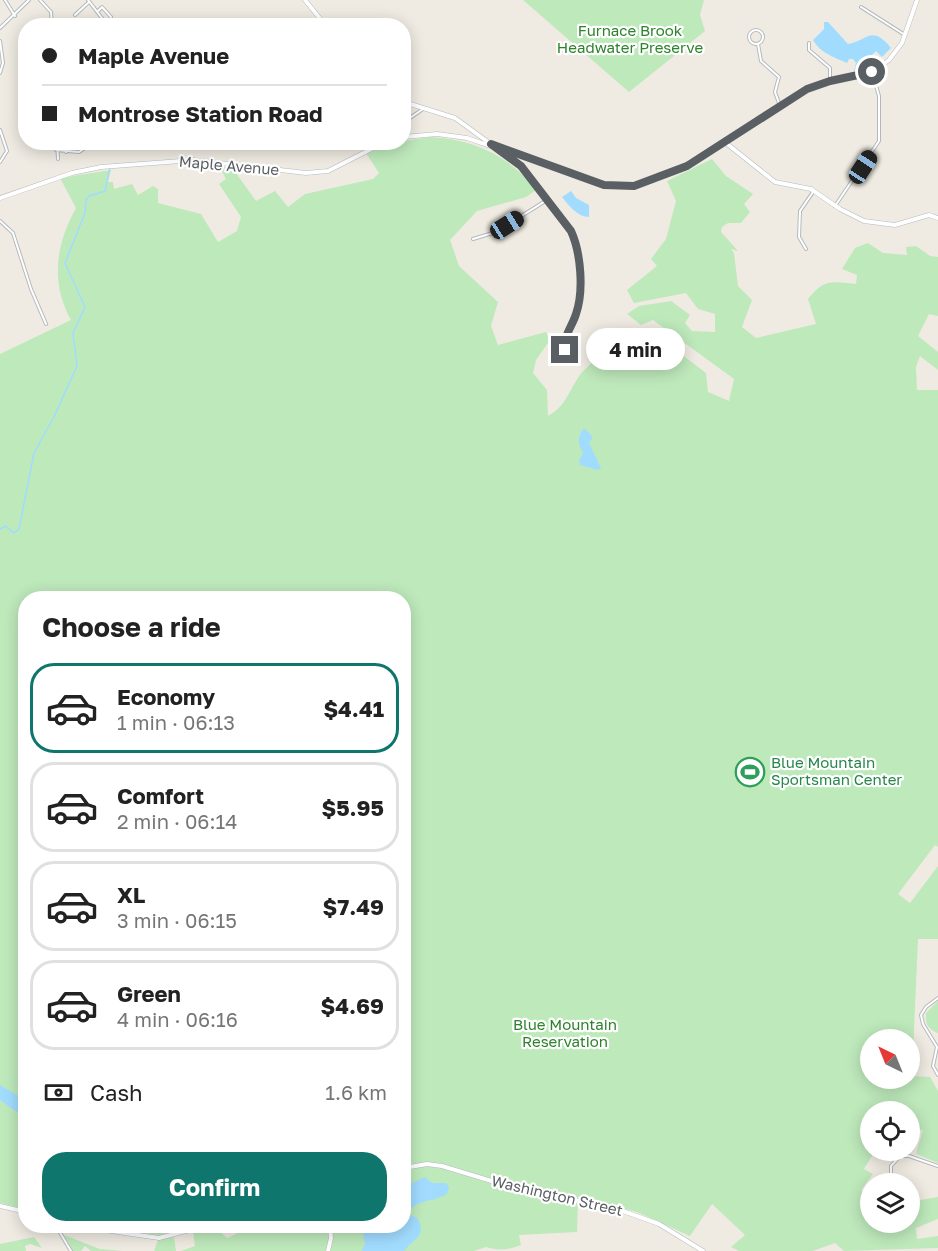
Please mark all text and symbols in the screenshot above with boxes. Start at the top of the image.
park label: Furnace Brook Headwater Preserve [557,21,703,56]
text: Maple Avenue [78,42,229,69]
route start [858,58,885,85]
text: Montrose Station Road [78,100,323,127]
car [846,147,880,187]
street label: Maple Avenue [178,152,280,178]
car [487,208,527,242]
callout: 4 min [586,329,685,371]
route end [551,336,578,363]
text: 4 min [609,337,662,361]
text: Choose a ride [42,611,221,643]
icon: car [45,681,99,735]
text: Economy [117,683,215,710]
text: $4.41 [323,695,384,722]
text: 1 min · 06:13 [117,710,235,734]
place label: Blue Mountain Sportsman Center [771,753,902,788]
sports icon: Blue Mountain Sportsman Center [734,756,766,788]
icon: car [45,780,99,834]
text: Comfort [117,782,204,809]
text: $5.95 [321,794,384,821]
text: 2 min · 06:14 [117,809,237,833]
icon: car [45,879,99,933]
text: XL [117,881,145,908]
text: $7.49 [323,893,384,920]
text: 3 min · 06:15 [117,908,237,932]
icon: car [45,978,99,1032]
text: Green [117,980,181,1007]
text: $4.69 [321,992,384,1019]
text: 4 min · 06:16 [117,1007,238,1031]
park label: Blue Mountain Reservation [513,1015,617,1050]
north arrow [860,1029,920,1089]
map controls [860,1029,920,1233]
icon: cash [42,1076,75,1109]
text: Cash [90,1079,143,1106]
text: 1.6 km [325,1080,387,1104]
button: locate [860,1101,920,1161]
button: Confirm [42,1152,387,1221]
street label: Washington Street [490,1171,625,1219]
button: layers [860,1173,920,1233]

